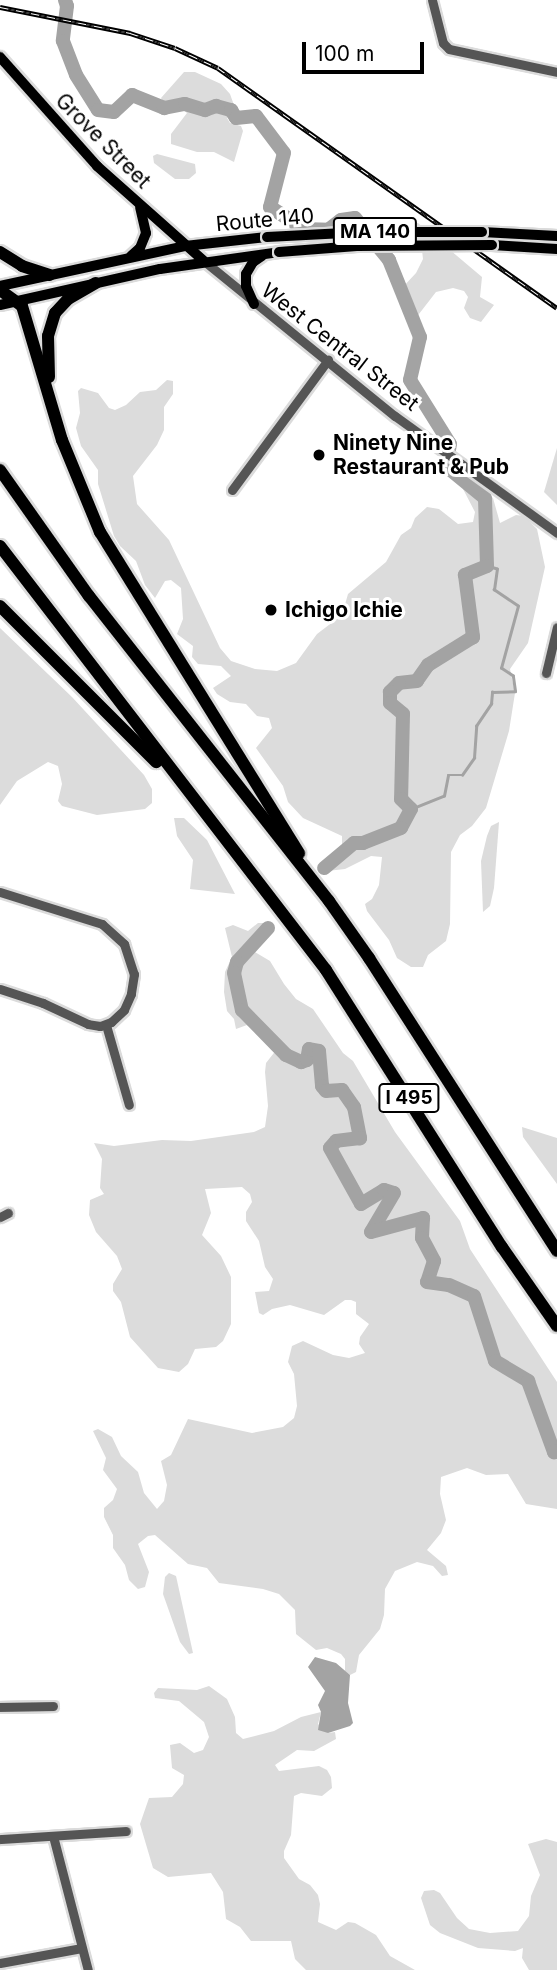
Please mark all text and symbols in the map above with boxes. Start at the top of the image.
scale bar [305,28,428,72]
text: 100 m [315,41,374,66]
street label: Grove Street [50,88,156,194]
street label: Route 140 [215,203,315,237]
road number: MA 140 [331,216,419,248]
street label: West Central Street [256,278,424,416]
place label: Ninety Nine Restaurant & Pub [333,430,509,480]
marker: Ninety Nine Restaurant & Pub [311,447,327,463]
place label: Ichigo Ichie [285,597,403,623]
marker: Ichigo Ichie [263,602,279,618]
road number: I 495 [378,1082,440,1114]

